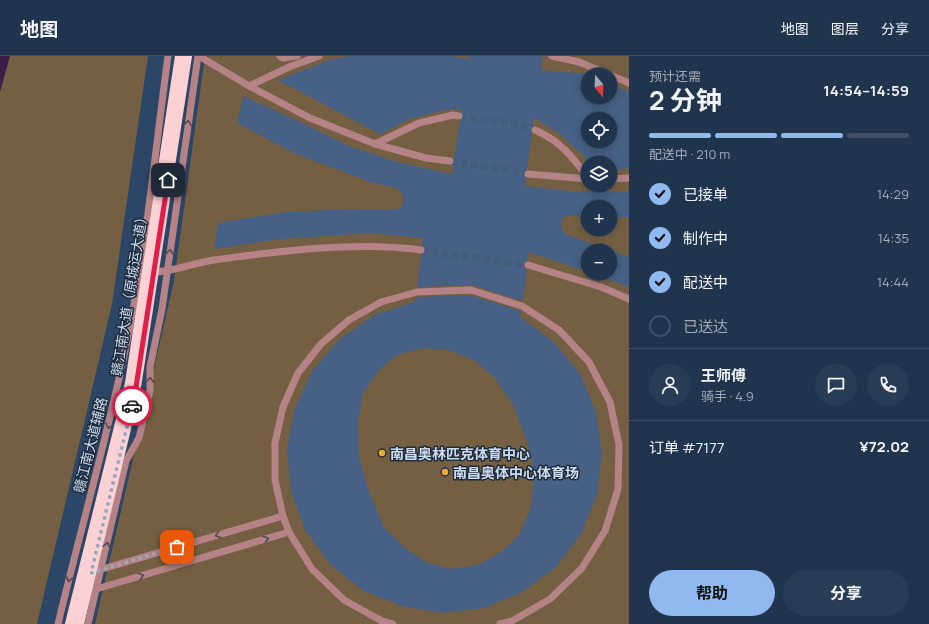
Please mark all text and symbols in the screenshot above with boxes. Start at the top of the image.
text: 地图 [20,16,58,42]
text: 地图 [781,19,809,38]
text: 图层 [831,19,859,38]
text: 分享 [881,19,909,38]
text: 预计还需 [649,67,701,85]
north arrow [581,68,617,104]
map controls [581,68,617,280]
text: 14:54–14:59 [823,80,909,101]
text: 2 分钟 [649,82,722,118]
button: locate [581,112,617,148]
one-way arrow [183,120,192,126]
text: 配送中 · 210 m [649,145,730,163]
button: layers [581,156,617,192]
pin [151,163,185,197]
icon: home [157,169,179,191]
icon: check [649,183,671,205]
text: 已接单 [683,184,728,205]
text: 14:29 [877,185,909,203]
button: + [581,200,617,236]
street label: 赣江南大道（原城运大道） [106,209,152,377]
icon: check [649,227,671,249]
text: 制作中 [683,228,728,249]
text: 14:35 [878,229,909,247]
button: − [581,244,617,280]
one-way arrow [165,248,174,255]
icon: check [649,271,671,293]
text: 配送中 [683,272,728,293]
text: 14:44 [877,273,909,291]
text: 已送达 [683,316,728,337]
button: person [649,364,691,406]
button: chat [815,364,857,406]
button: phone [867,364,909,406]
text: 王师傅 [701,365,746,386]
one-way arrow [146,377,154,383]
courier [112,386,152,426]
text: 骑手 · 4.9 [701,387,754,405]
street label: 赣江南大道辅路 [69,395,111,495]
icon: car [121,395,143,417]
one-way arrow [105,423,113,429]
text: ¥72.02 [860,436,909,457]
text: 订单 #7177 [649,437,725,458]
place label: 南昌奥林匹克体育中心 [390,444,530,463]
marker: 南昌奥林匹克体育中心 [377,448,387,458]
place label: 南昌奥体中心体育场 [453,463,579,482]
marker: 南昌奥体中心体育场 [440,467,450,477]
pin [160,530,194,564]
one-way arrow [215,530,222,539]
one-way arrow [262,535,269,544]
icon: bag [166,536,188,558]
one-way arrow [102,542,111,549]
button: 帮助 [649,570,775,616]
button: 分享 [783,570,909,616]
one-way arrow [138,572,145,581]
one-way arrow [65,575,74,582]

